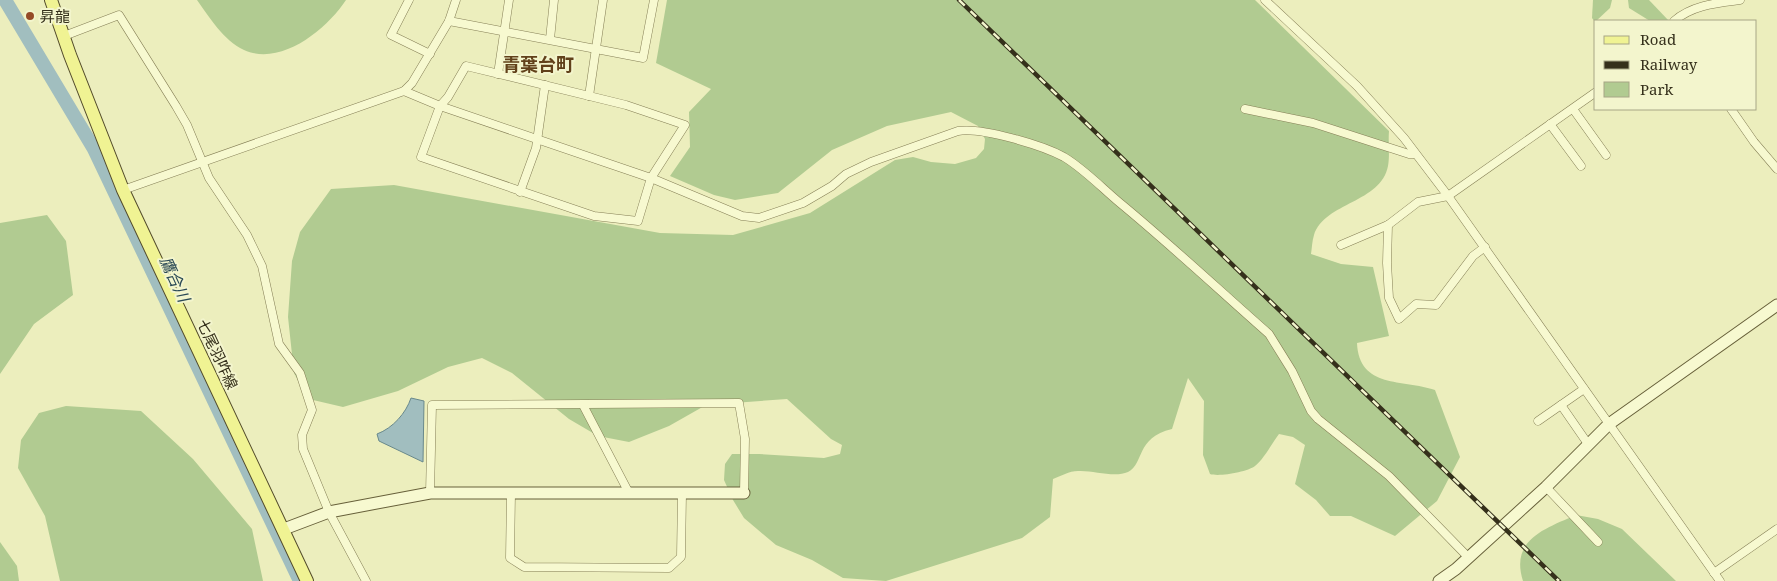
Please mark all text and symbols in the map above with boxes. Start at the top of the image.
place label: 昇龍 [40,6,70,26]
marker: 昇龍 [24,10,36,22]
legend [1594,20,1757,110]
text: Road [1640,29,1676,49]
district label: 青葉台町 [502,52,574,76]
text: Railway [1640,54,1698,74]
text: Park [1640,79,1674,99]
water label: 鷹合川 [155,253,196,307]
street label: 七尾羽咋線 [193,316,243,392]

